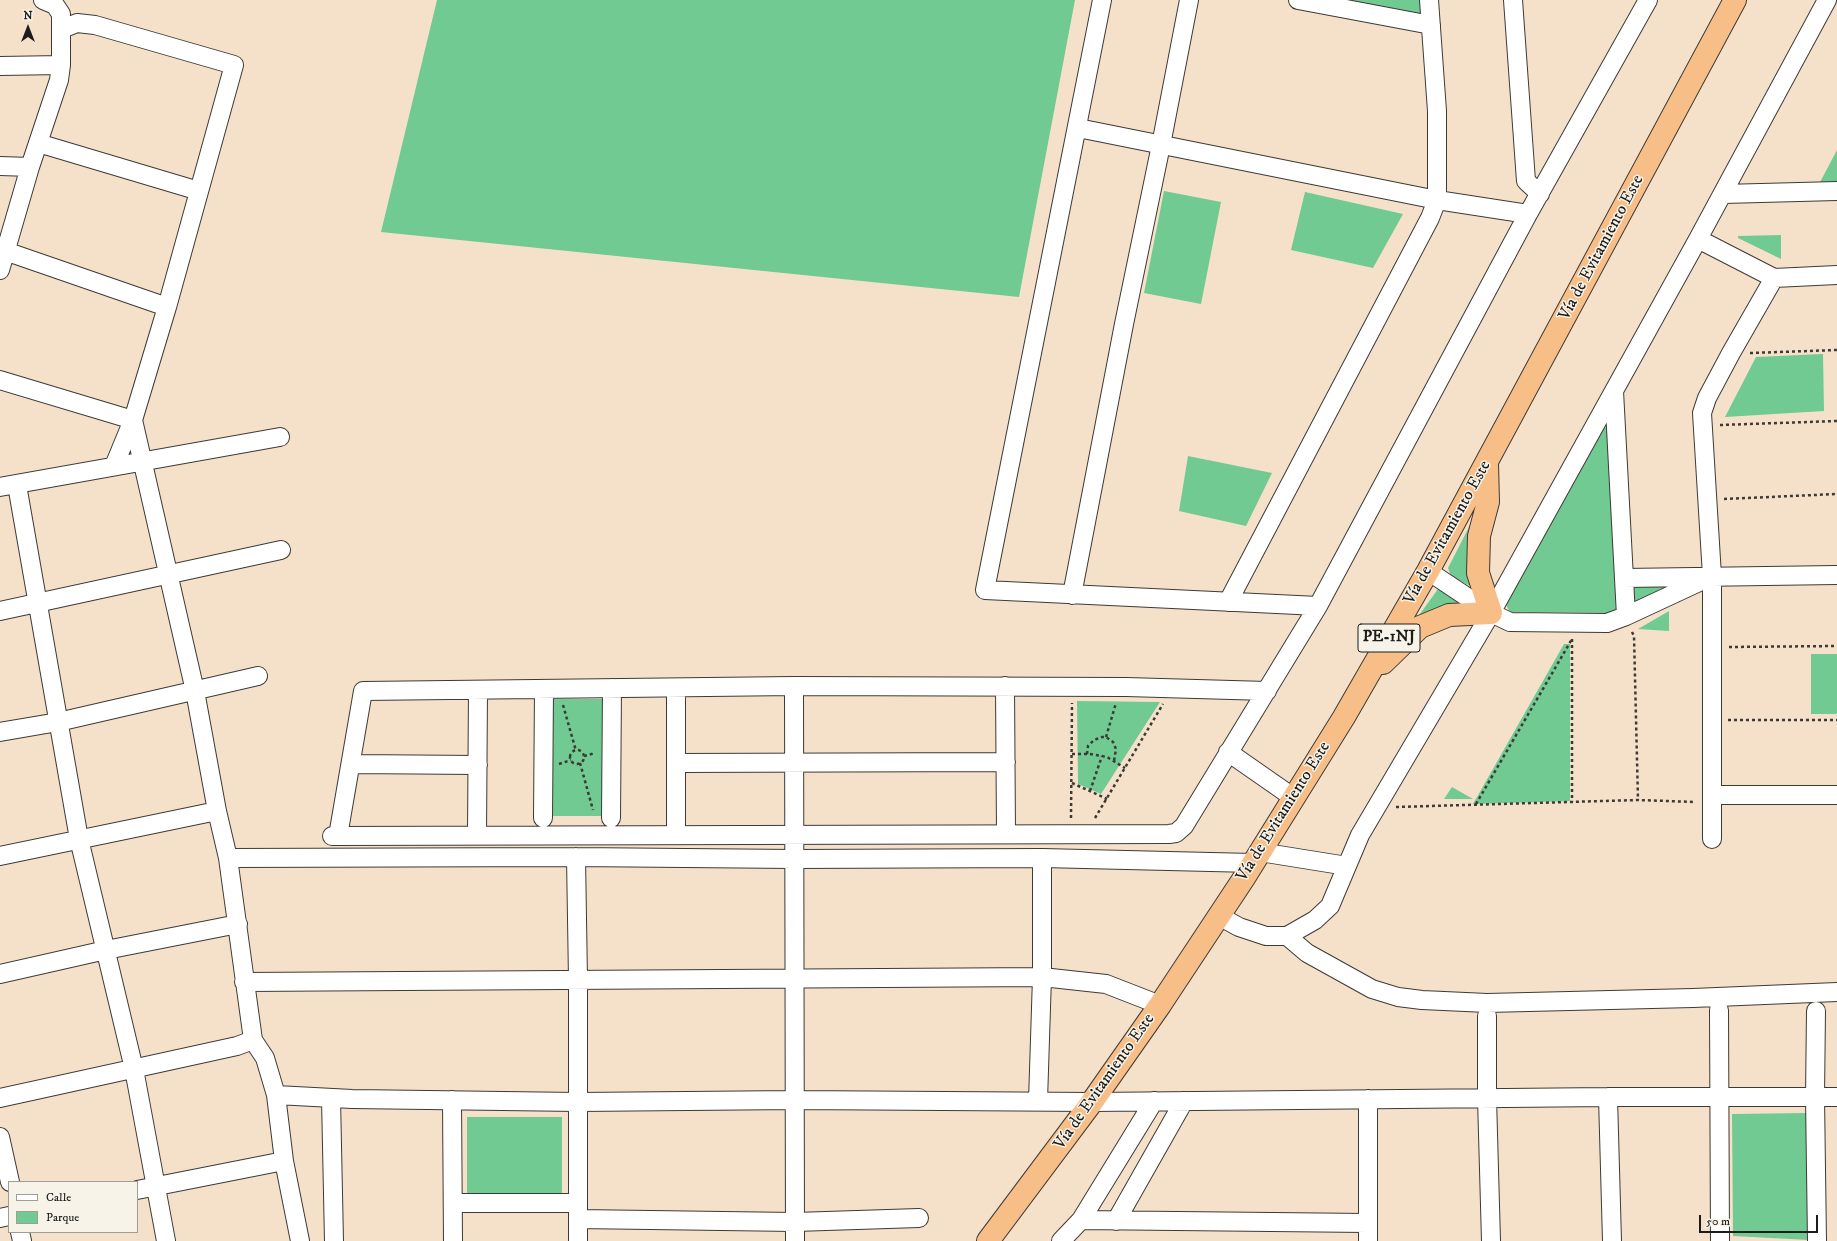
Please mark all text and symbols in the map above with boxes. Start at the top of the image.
north arrow [8,8,48,48]
text: N [23,9,33,23]
street label: Vía de Evitamiento Este [1555,172,1649,324]
street label: Vía de Evitamiento Este [1400,457,1496,609]
road number: PE-1NJ [1358,624,1420,652]
street label: Vía de Evitamiento Este [1233,738,1335,886]
street label: Vía de Evitamiento Este [1050,1010,1160,1154]
legend [8,1181,138,1233]
text: Calle [46,1190,71,1205]
scale bar [1701,1207,1820,1233]
text: Parque [46,1210,79,1225]
text: 50 m [1706,1214,1730,1229]

